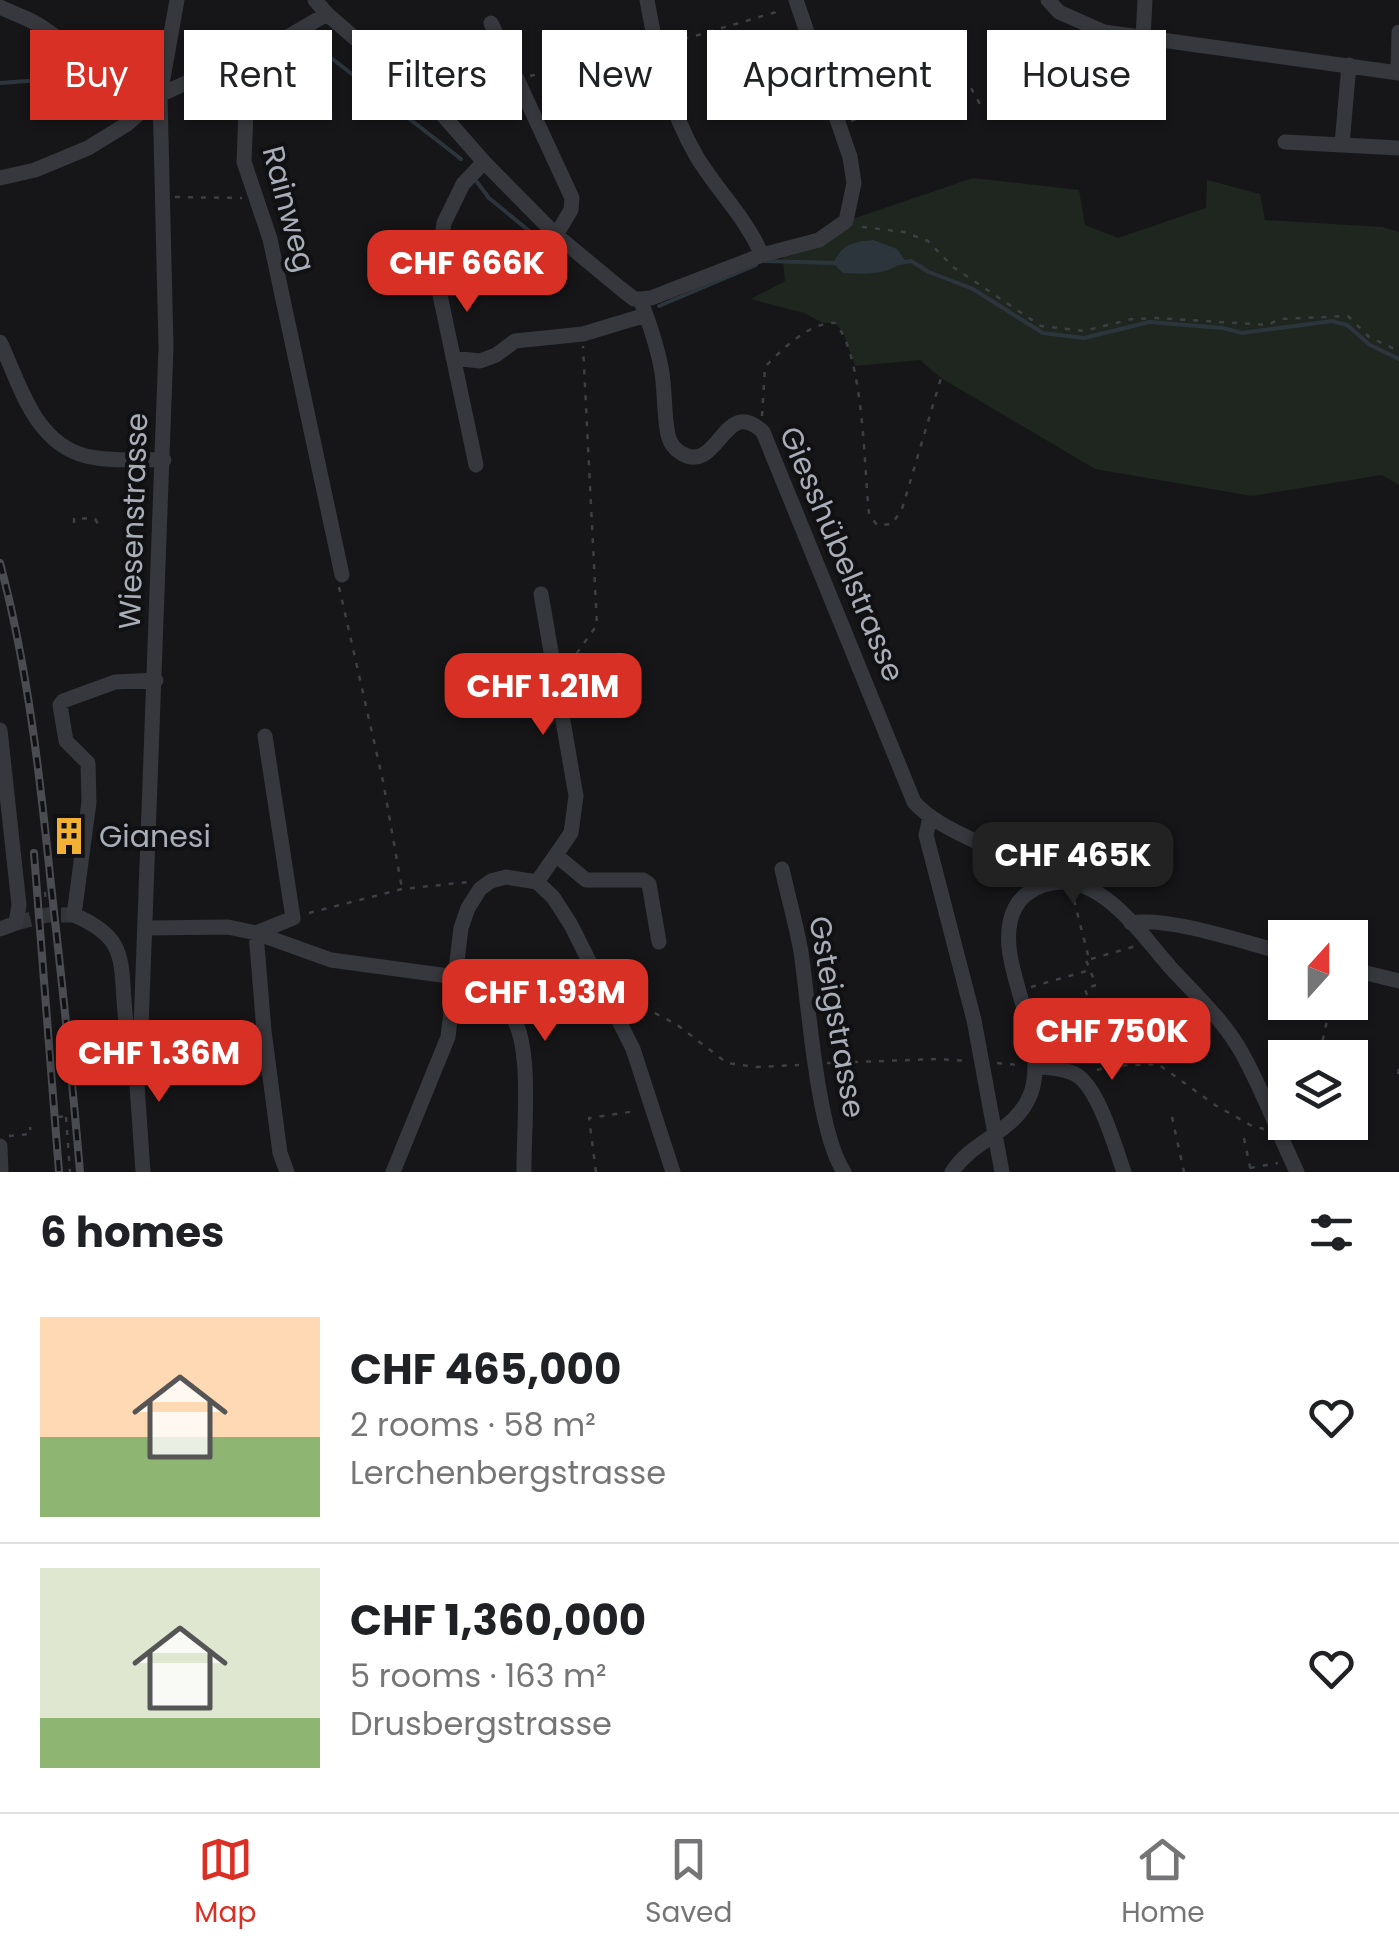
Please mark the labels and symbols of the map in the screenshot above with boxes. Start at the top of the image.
street label: Rainweg [252,141,326,277]
pin: CHF 666K [364,230,570,315]
street label: Wiesenstrasse [108,412,158,630]
street label: Giesshübelstrasse [769,420,915,688]
pin: CHF 1.21M [429,653,657,738]
building icon: Gianesi [48,815,90,857]
place label: Gianesi [99,815,211,858]
pin: CHF 465K [970,822,1176,907]
street label: Gsteigstrasse [798,913,876,1121]
north arrow [1268,920,1368,1020]
pin: CHF 1.93M [431,959,659,1044]
pin: CHF 750K [1009,998,1215,1083]
pin: CHF 1.36M [45,1020,273,1105]

